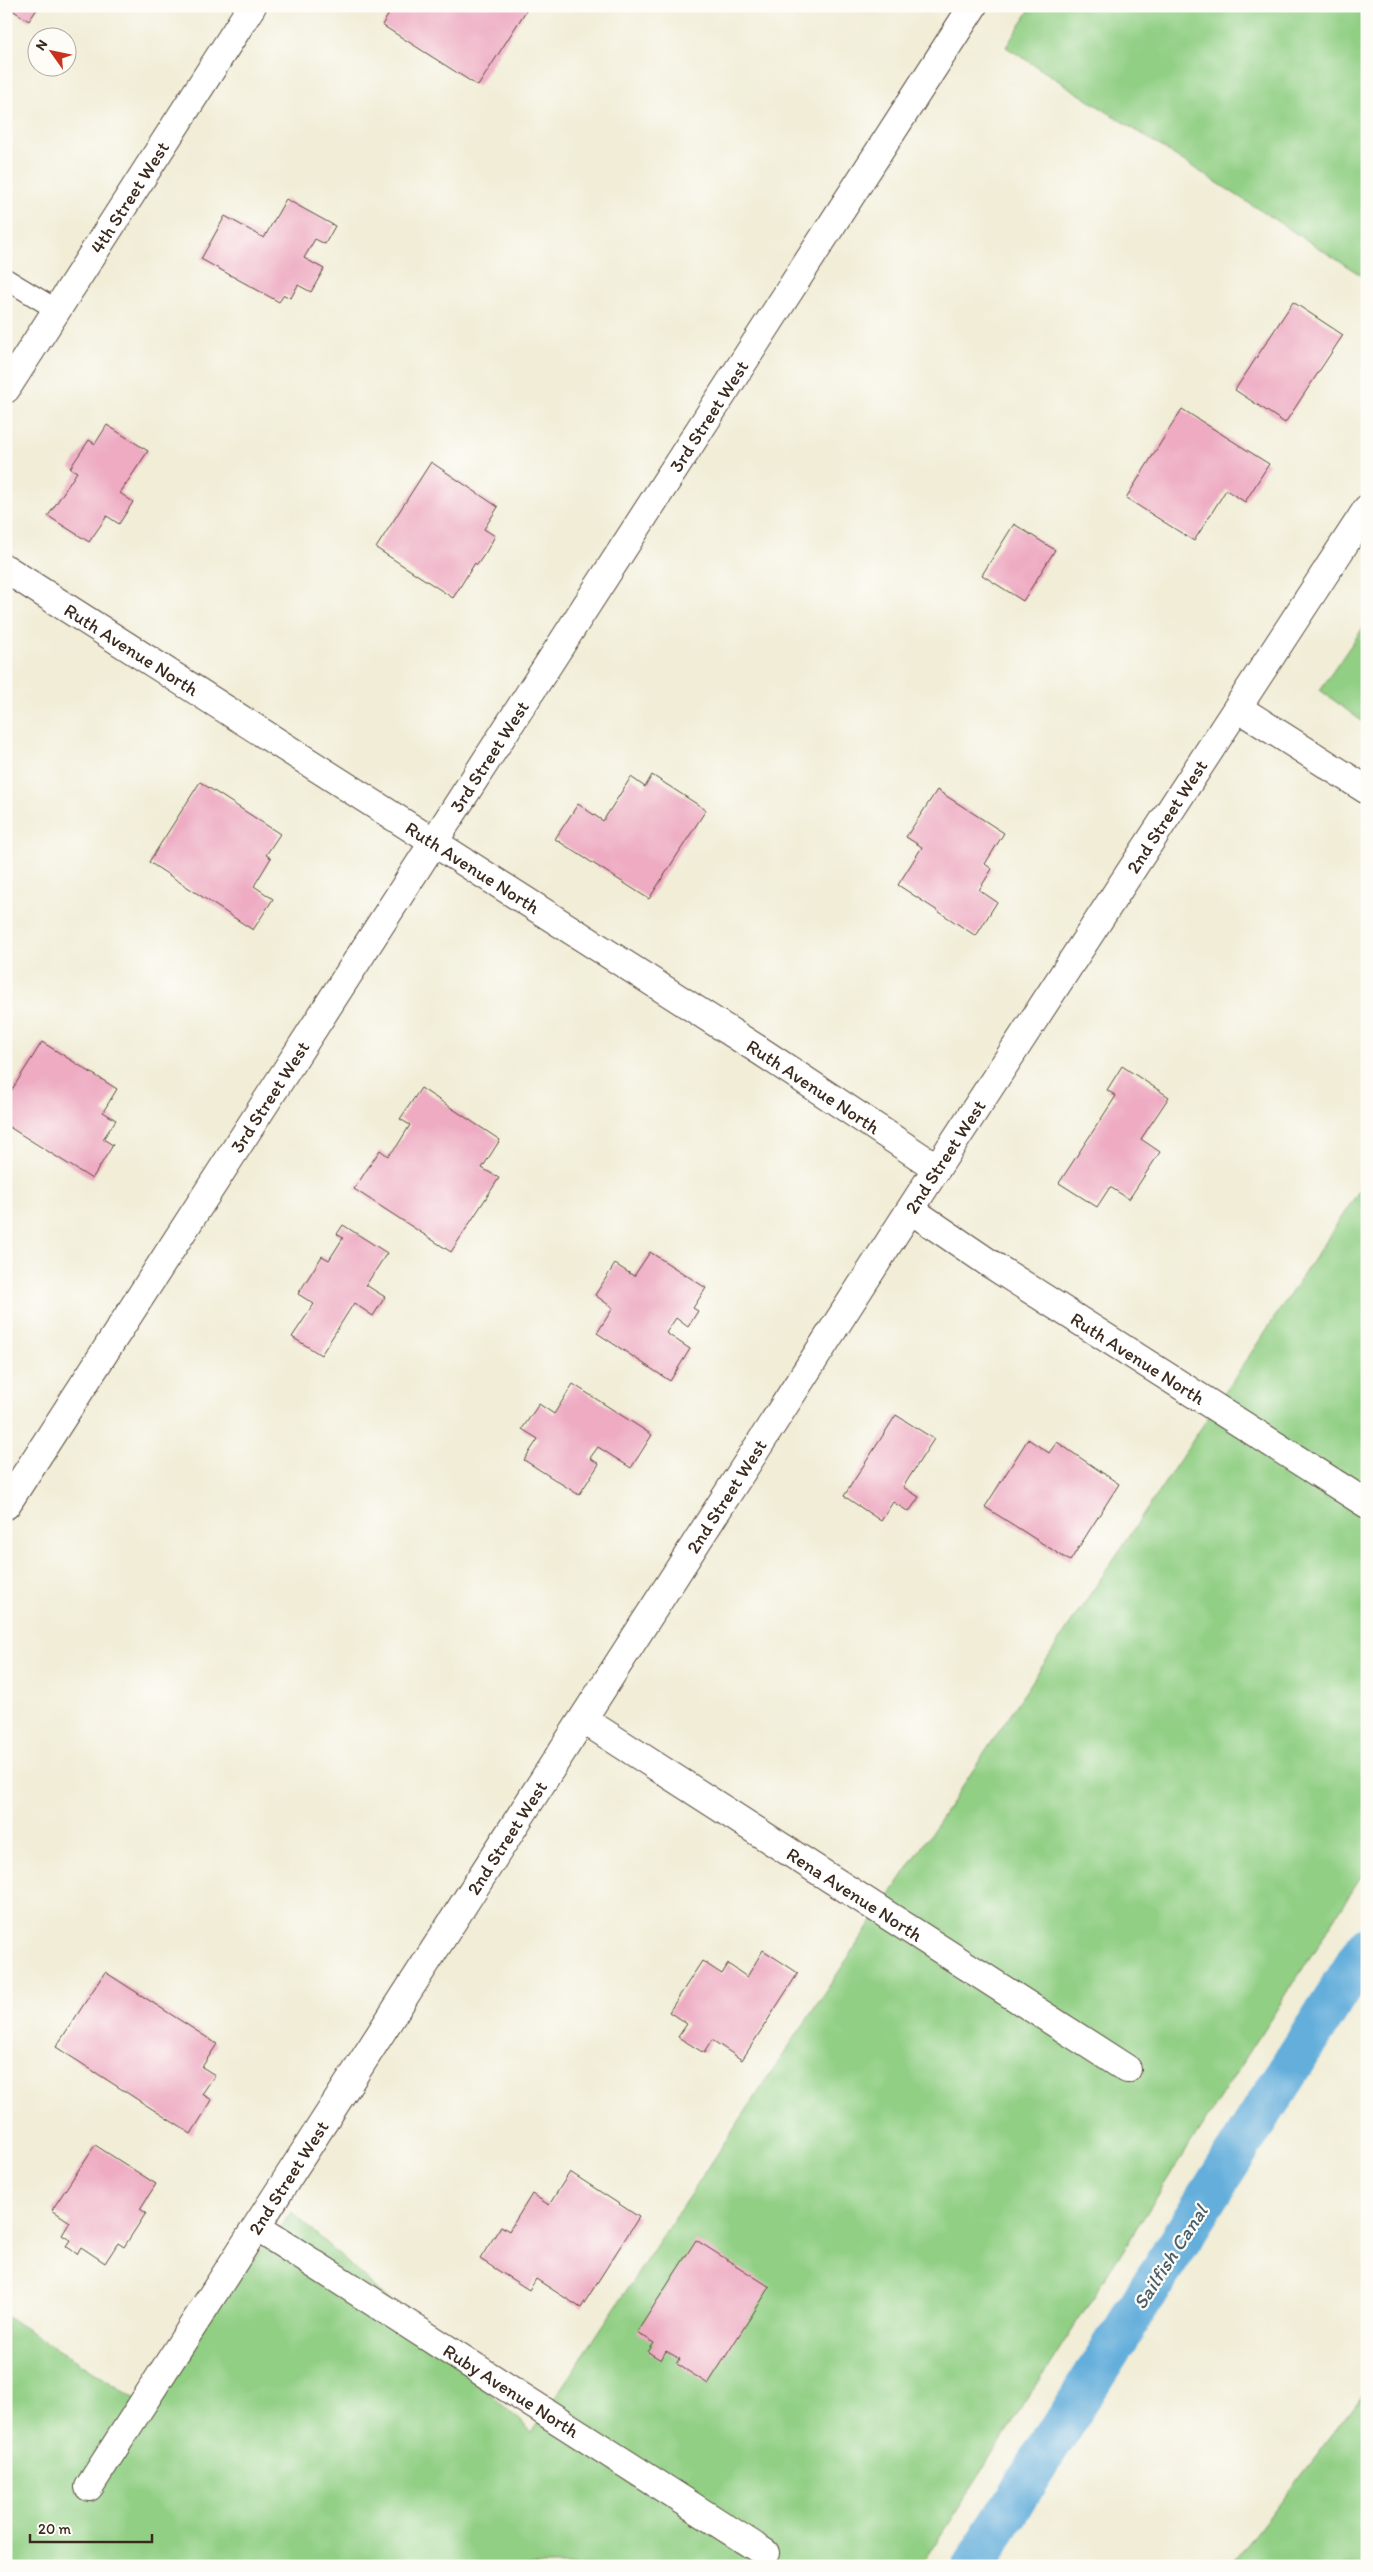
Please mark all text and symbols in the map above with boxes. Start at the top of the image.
north arrow [28,28,78,78]
text: N [32,37,51,54]
street label: 4th Street West [85,137,174,257]
street label: 3rd Street West [664,356,753,476]
street label: Ruth Avenue North [60,598,204,701]
street label: 3rd Street West [445,696,533,816]
street label: 2nd Street West [1121,755,1212,878]
street label: Ruth Avenue North [401,816,545,919]
street label: Ruth Avenue North [743,1034,885,1139]
street label: 3rd Street West [225,1036,314,1157]
street label: 2nd Street West [899,1095,990,1218]
street label: Ruth Avenue North [1067,1307,1210,1410]
street label: 2nd Street West [681,1435,771,1558]
street label: 2nd Street West [461,1776,552,1899]
street label: Rena Avenue North [783,1842,927,1946]
street label: 2nd Street West [243,2116,333,2239]
water label: Sailfish Canal [1127,2199,1213,2314]
street label: Ruby Avenue North [439,2338,584,2443]
scale bar [30,2512,152,2544]
text: 20 m [38,2520,72,2538]

